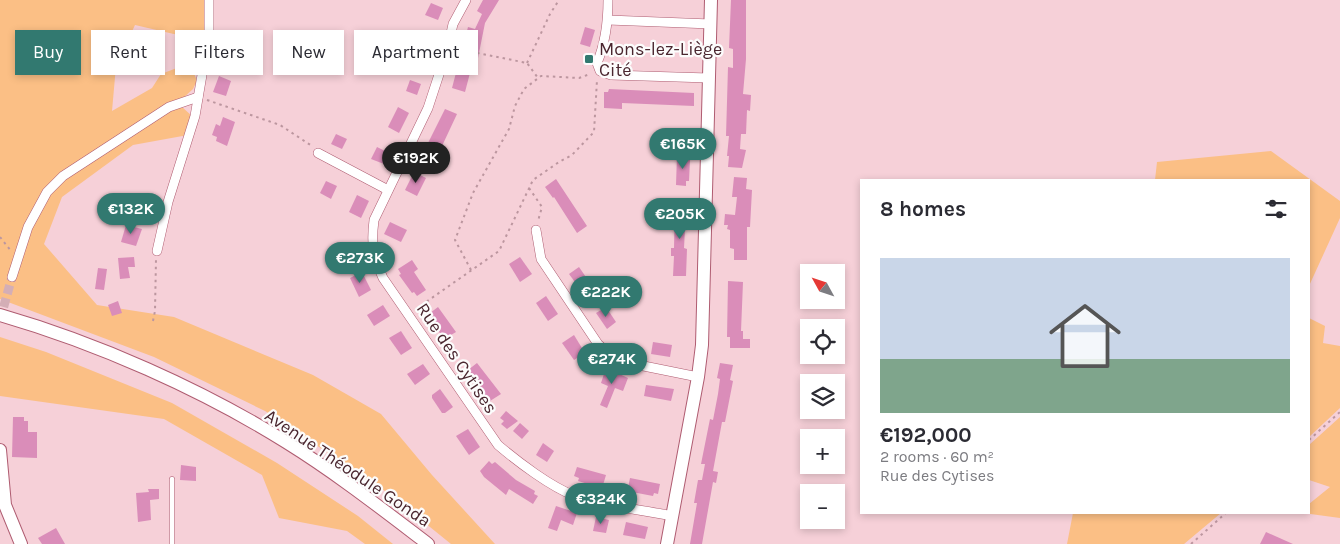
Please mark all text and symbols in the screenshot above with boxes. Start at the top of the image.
chip: Buy [15,30,81,75]
chip: Rent [91,30,165,75]
chip: Filters [175,30,263,75]
chip: New [273,30,344,75]
chip: Apartment [354,30,478,75]
place label: Mons-lez-Liège Cité [599,38,722,81]
marker: Mons-lez-Liège Cité [583,53,595,65]
pin: €165K [648,128,718,170]
text: €165K [660,134,706,153]
pin: €192K [381,142,451,184]
text: €192K [393,148,439,167]
pin: €132K [96,192,166,235]
icon: filters [1262,195,1290,223]
text: 8 homes [880,197,966,221]
pin: €205K [645,198,715,240]
text: €132K [108,199,154,218]
text: €205K [655,204,705,223]
pin: €273K [325,242,395,284]
text: €273K [336,248,384,267]
north arrow [800,264,845,309]
map controls [800,264,845,529]
pin: €222K [571,276,641,318]
text: €222K [581,282,631,301]
icon: home [1040,291,1130,381]
street label: Rue des Cytises [412,298,502,418]
button: locate [800,319,845,364]
pin: €274K [577,342,647,385]
text: €274K [588,349,636,368]
button: layers [800,374,845,419]
street label: Avenue Théodule Gonda [261,404,435,532]
text: €192,000 [880,423,971,447]
button: + [800,429,845,474]
text: 2 rooms · 60 m² [880,447,994,466]
text: Rue des Cytises [880,466,994,485]
pin: €324K [566,482,636,525]
button: − [800,484,845,529]
text: €324K [576,489,626,508]

